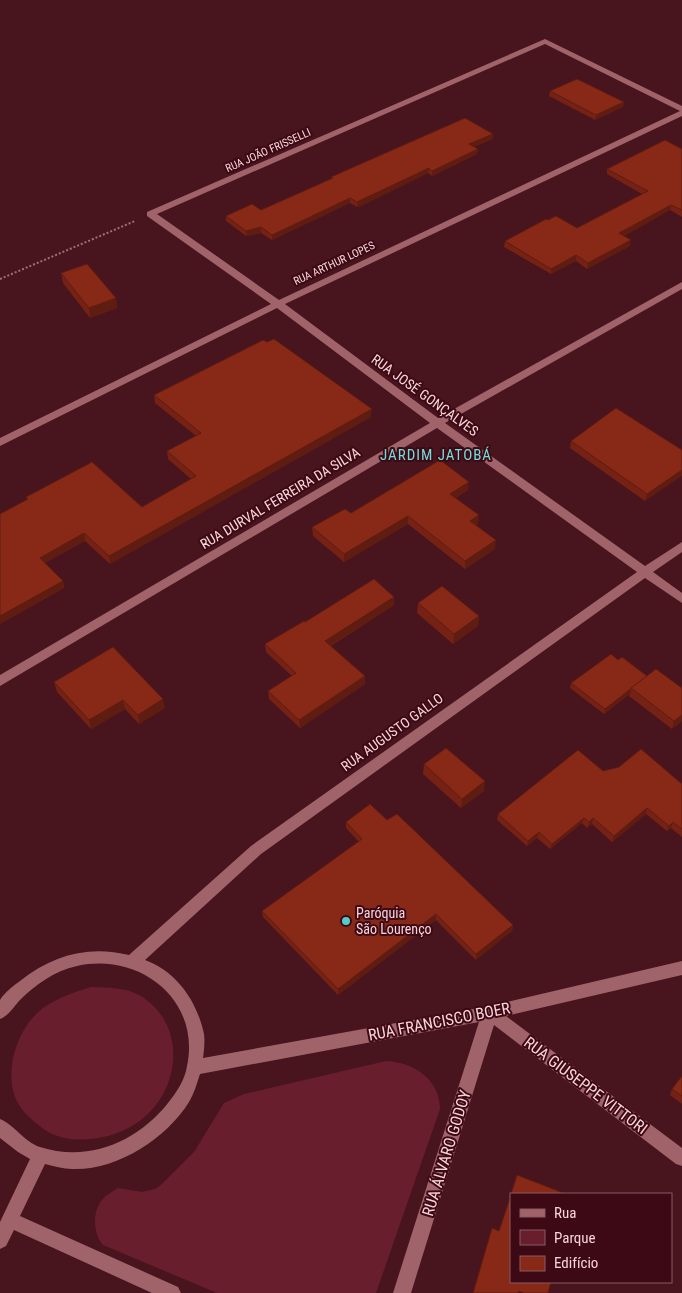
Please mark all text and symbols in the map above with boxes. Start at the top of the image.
street label: RUA JOÃO FRISSELLI [224,126,313,175]
street label: RUA ARTHUR LOPES [291,239,377,288]
street label: RUA JOSÉ GONÇALVES [369,350,482,439]
street label: RUA DURVAL FERREIRA DA SILVA [197,444,363,552]
district label: JARDIM JATOBÁ [380,446,492,464]
street label: RUA AUGUSTO GALLO [338,690,446,774]
place label: Paróquia São Lourenço [356,905,432,937]
marker: Paróquia São Lourenço [340,915,352,927]
street label: RUA FRANCISCO BOER [367,998,512,1045]
street label: RUA GIUSEPPE VITTORI [520,1033,651,1138]
street label: RUA ÁLVARO GODOY [418,1087,475,1219]
legend [510,1193,672,1283]
text: Rua [554,1204,576,1222]
text: Parque [554,1229,596,1247]
text: Edifício [554,1254,598,1272]

